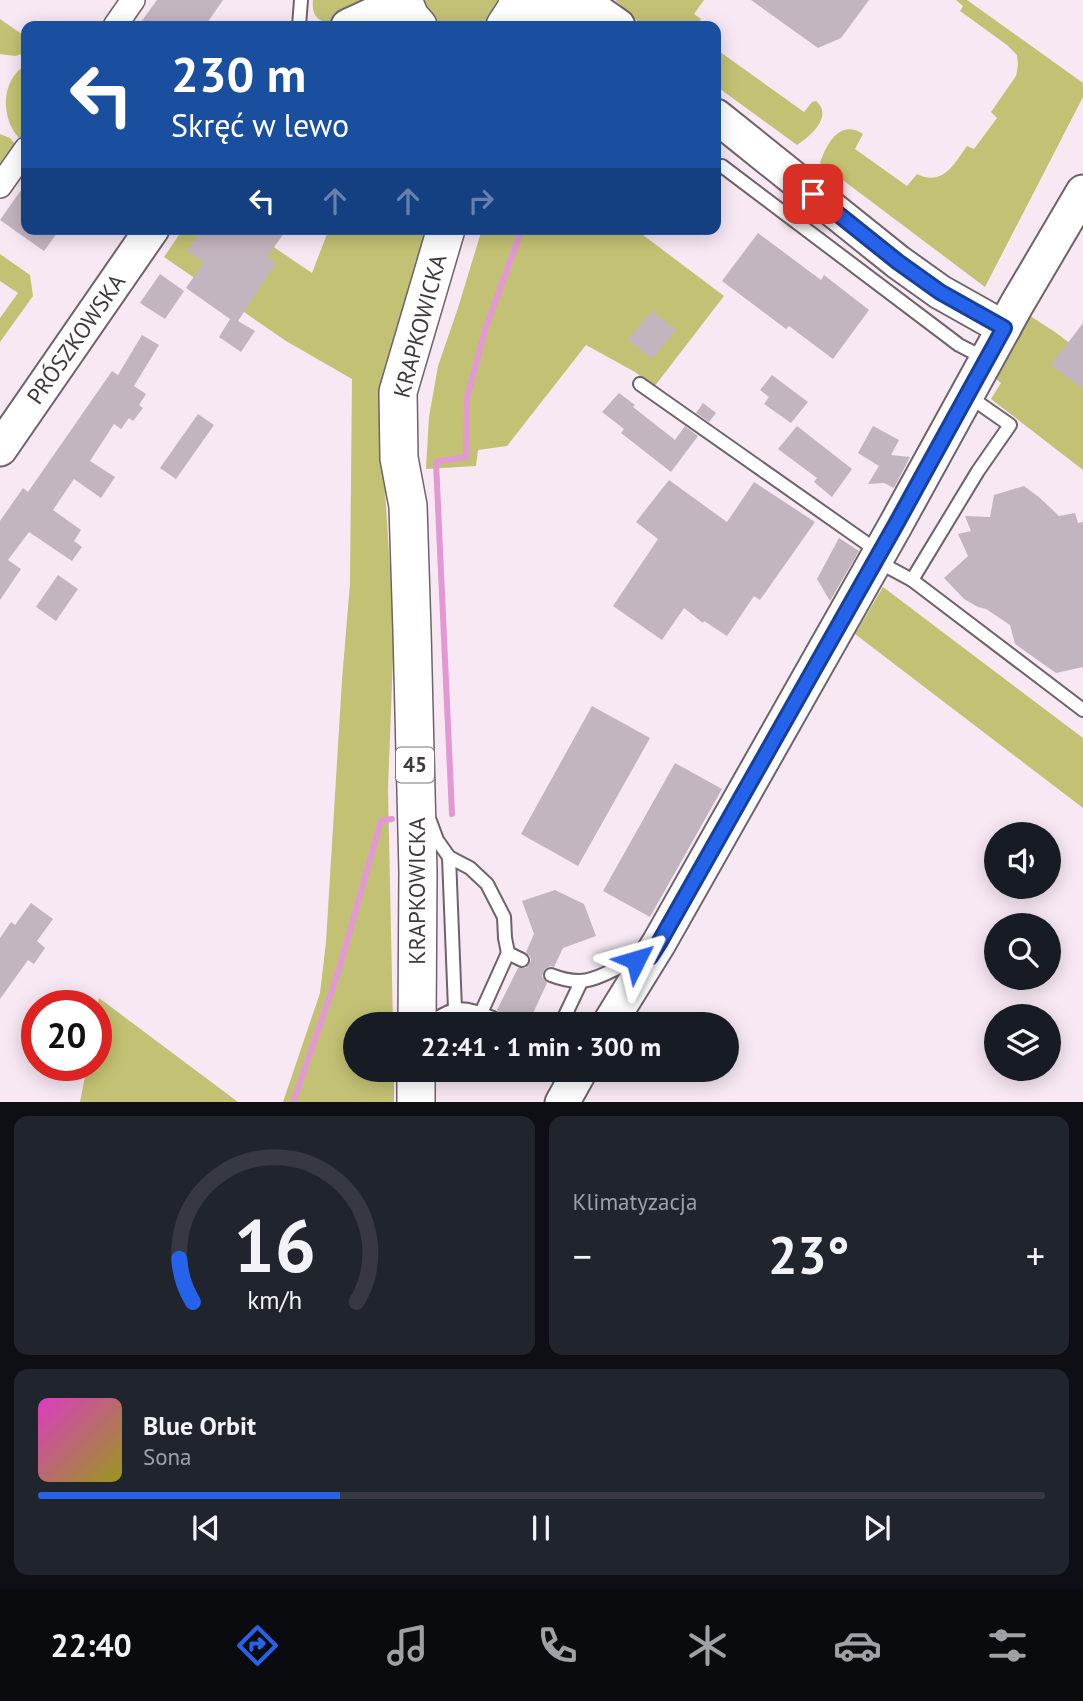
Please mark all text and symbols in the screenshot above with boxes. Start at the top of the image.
text: 230 m [171,42,306,106]
icon: left [56,49,147,140]
text: Skręć w lewo [171,104,349,146]
pin [783,164,843,224]
icon: arrive [794,175,832,213]
icon: left [243,182,281,220]
icon: ahead [316,182,354,220]
icon: ahead [389,182,427,220]
icon: right [462,182,500,220]
street label: KRAPKOWICKA [386,250,453,401]
street label: PRÓSZKOWSKA [20,268,131,409]
road number: 45 [396,748,434,782]
street label: KRAPKOWICKA [402,817,431,965]
map controls [984,822,1061,1081]
button: sound [984,822,1061,899]
button: search [984,913,1061,990]
position arrow [599,923,673,997]
speed limit sign: 20 [21,990,112,1081]
button: layers [984,1004,1061,1081]
text: 22:41 · 1 min · 300 m [421,1030,661,1063]
text: Klimatyzacja [573,1187,697,1216]
text: 16 [233,1198,316,1292]
text: 23° [768,1221,850,1288]
text: − [573,1231,592,1280]
text: + [1026,1231,1045,1280]
text: km/h [247,1283,302,1315]
text: Blue Orbit [143,1409,256,1442]
text: Sona [143,1442,192,1471]
icon: previous [187,1509,225,1547]
icon: pause [522,1509,560,1547]
icon: next [858,1509,896,1547]
icon: directions [233,1621,282,1670]
icon: music [383,1621,432,1670]
icon: phone [533,1621,582,1670]
icon: climate [683,1621,732,1670]
icon: car [833,1621,882,1670]
icon: filters [983,1621,1032,1670]
text: 22:40 [51,1624,132,1666]

